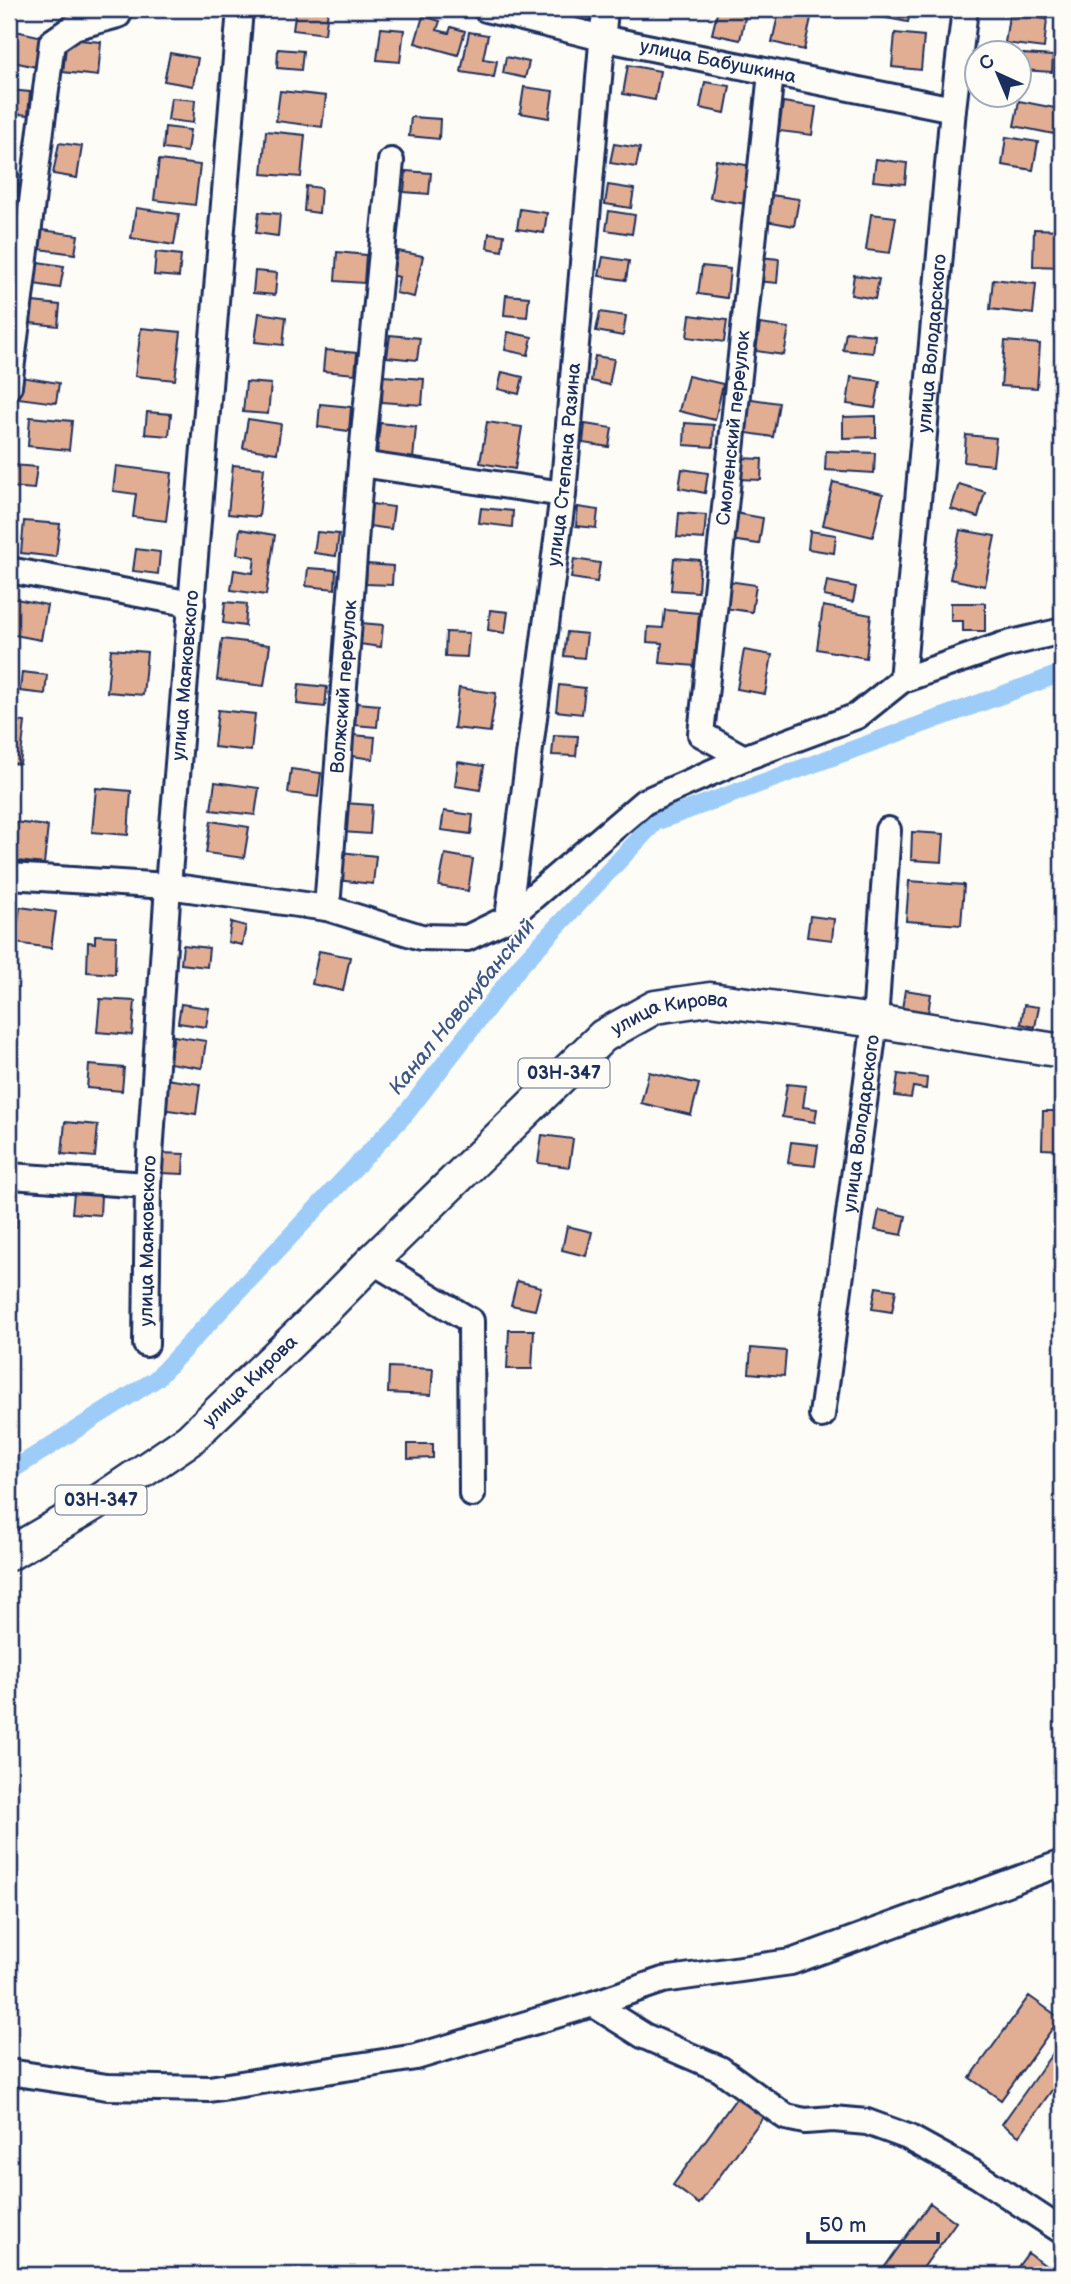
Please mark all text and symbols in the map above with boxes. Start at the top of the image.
street label: улица Бабушкина [638,34,798,88]
north arrow [962,38,1032,108]
text: С [974,50,1000,76]
street label: улица Володарского [913,253,952,434]
street label: Смоленский переулок [712,329,755,527]
street label: улица Степана Разина [542,362,586,568]
street label: улица Маяковского [167,589,204,762]
street label: Волжский переулок [326,599,362,774]
water label: Канал Новокубанский [384,914,540,1100]
street label: улица Кирова [607,987,730,1041]
street label: улица Володарского [838,1033,885,1214]
road number: 03Н-347 [518,1058,610,1088]
street label: улица Маяковского [135,1155,161,1327]
street label: улица Кирова [198,1330,302,1432]
road number: 03Н-347 [56,1485,146,1514]
scale bar [808,2200,938,2244]
text: 50 m [819,2213,866,2238]

